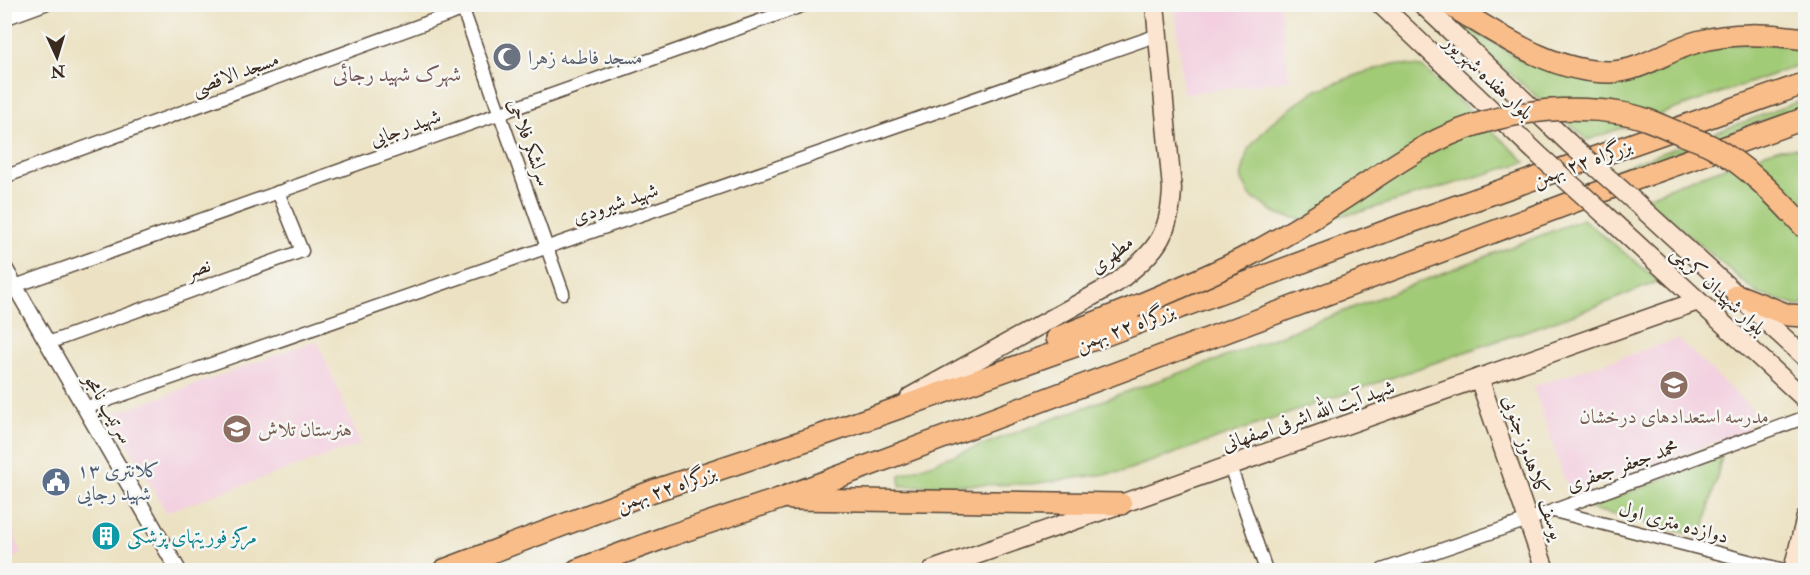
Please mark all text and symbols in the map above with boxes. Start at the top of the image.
north arrow [27,27,87,87]
street label: بلوار هفده شهریور [1437,28,1539,125]
mosque icon: مسجد فاطمه زهرا [491,41,523,73]
place label: مسجد فاطمه زهرا [528,45,643,70]
street label: مسجد الاقصی [188,46,283,103]
text: N [49,60,67,81]
district label: شهرک شهید رجائی [333,61,461,88]
street label: سرلشکر فلاحی [501,95,557,190]
street label: شهید رجایی [366,103,445,153]
street label: بزرگراه ۲۲ بهمن [1529,132,1636,193]
street label: شهید شیرودی [569,177,661,230]
street label: مطهری [1084,230,1138,279]
street label: بلوار شهیدان کریمی [1665,240,1771,342]
street label: نصر [180,252,215,286]
street label: بزرگراه ۲۲ بهمن [1072,297,1179,358]
street label: سرتیپ نامجو [76,367,139,449]
school or university icon: مدرسه استعدادهای درخشان [1658,369,1690,401]
street label: شهید آیت الله اشرفی اصفهانی [1217,371,1398,458]
street label: یوسف کلاهدوز جنوبی [1495,392,1570,545]
place label: مدرسه استعدادهای درخشان [1579,404,1769,429]
school or university icon: هنرستان تلاش [221,413,253,445]
place label: هنرستان تلاش [258,417,352,442]
street label: محمد جعفر جعفری [1563,434,1682,497]
place label: کلانتری ۱۳ شهید رجایی [77,458,160,507]
street label: بزرگراه ۲۲ بهمن [612,459,720,518]
public building icon: کلانتری ۱۳ شهید رجایی [40,466,72,498]
street label: دوازده متری اول [1616,496,1731,549]
building icon: مرکز فوریتهای پزشکی [90,520,122,552]
place label: مرکز فوریتهای پزشکی [127,524,257,550]

